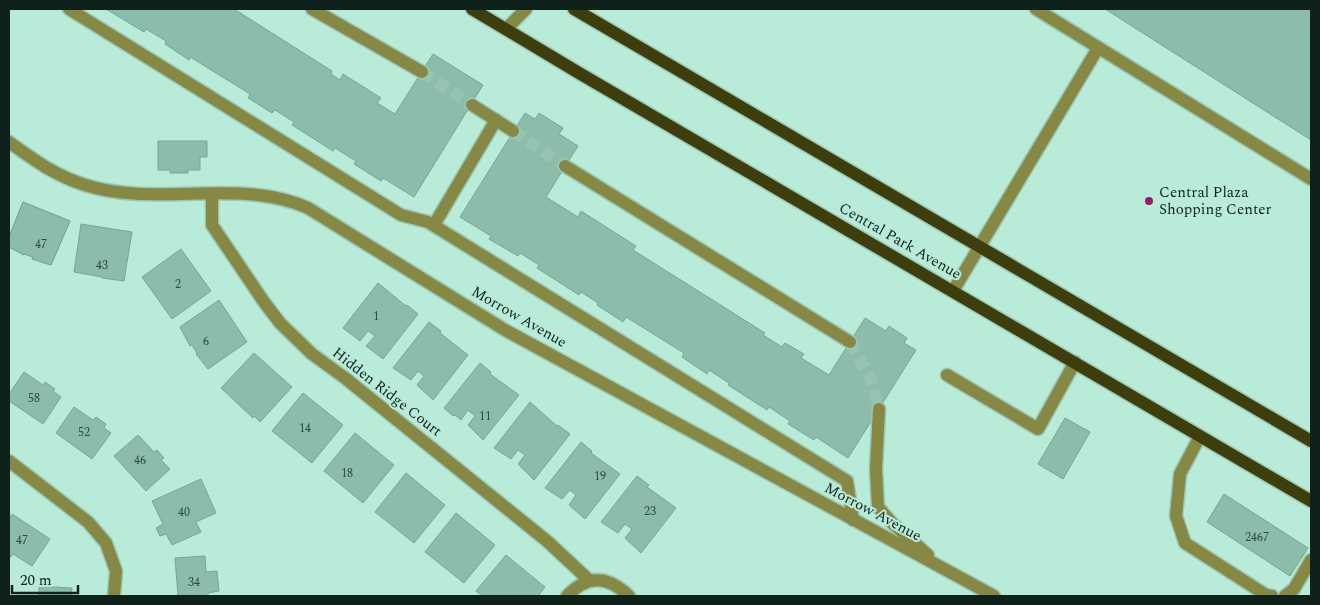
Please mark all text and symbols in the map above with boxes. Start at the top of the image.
place label: Central Plaza Shopping Center [1159,181,1272,221]
marker: Central Plaza Shopping Center [1143,195,1155,207]
street label: Central Park Avenue [834,197,966,285]
house number: 47 [35,235,47,254]
house number: 43 [96,256,108,275]
house number: 2 [175,275,181,294]
street label: Morrow Avenue [467,280,571,354]
house number: 1 [373,307,379,326]
house number: 6 [203,332,209,351]
street label: Hidden Ridge Court [327,342,447,442]
house number: 58 [28,389,40,408]
house number: 11 [479,407,491,426]
house number: 14 [299,419,311,438]
house number: 52 [78,423,90,442]
house number: 46 [134,451,146,470]
house number: 18 [341,464,353,483]
house number: 19 [594,467,606,486]
street label: Morrow Avenue [820,477,926,547]
house number: 23 [644,502,656,521]
house number: 40 [178,503,190,522]
house number: 2467 [1245,528,1269,547]
house number: 47 [16,531,28,550]
scale bar [12,562,79,594]
text: 20 m [20,569,52,592]
house number: 34 [188,573,200,592]

